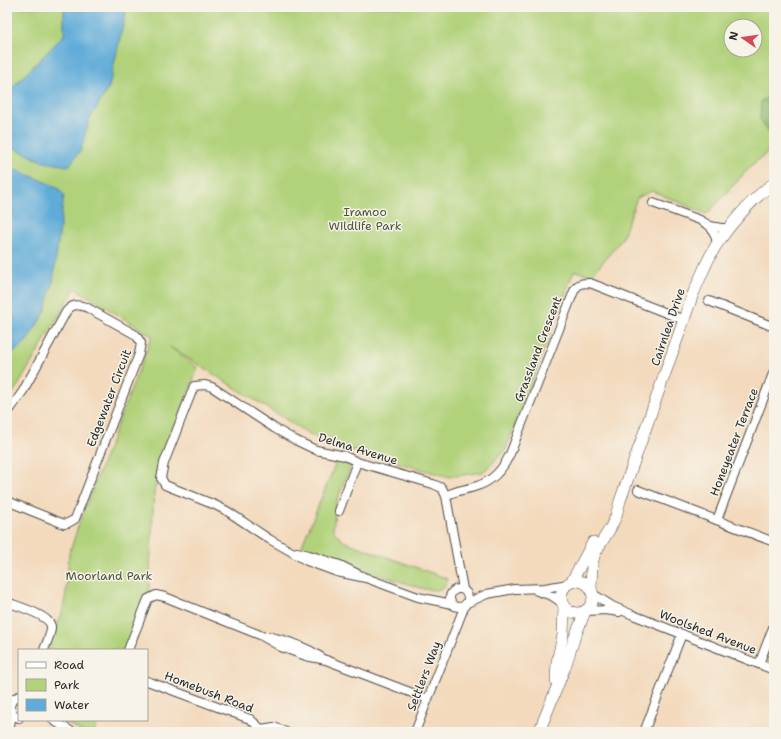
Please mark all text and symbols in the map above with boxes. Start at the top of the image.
north arrow [723,18,763,58]
text: N [725,30,742,42]
park label: Iramoo Wildlife Park [328,204,402,234]
street label: Cairnlea Drive [647,286,689,368]
street label: Grassland Crescent [510,294,566,404]
street label: Edgewater Circuit [83,347,135,449]
street label: Honeyeater Terrace [706,385,762,498]
street label: Delma Avenue [316,429,400,469]
park label: Moorland Park [65,568,153,584]
street label: Woolshed Avenue [657,606,759,658]
street label: Settlers Way [403,639,445,713]
legend [18,649,148,721]
text: Road [54,657,85,673]
street label: Homebush Road [162,668,256,716]
text: Park [54,677,80,693]
text: Water [54,697,90,713]

